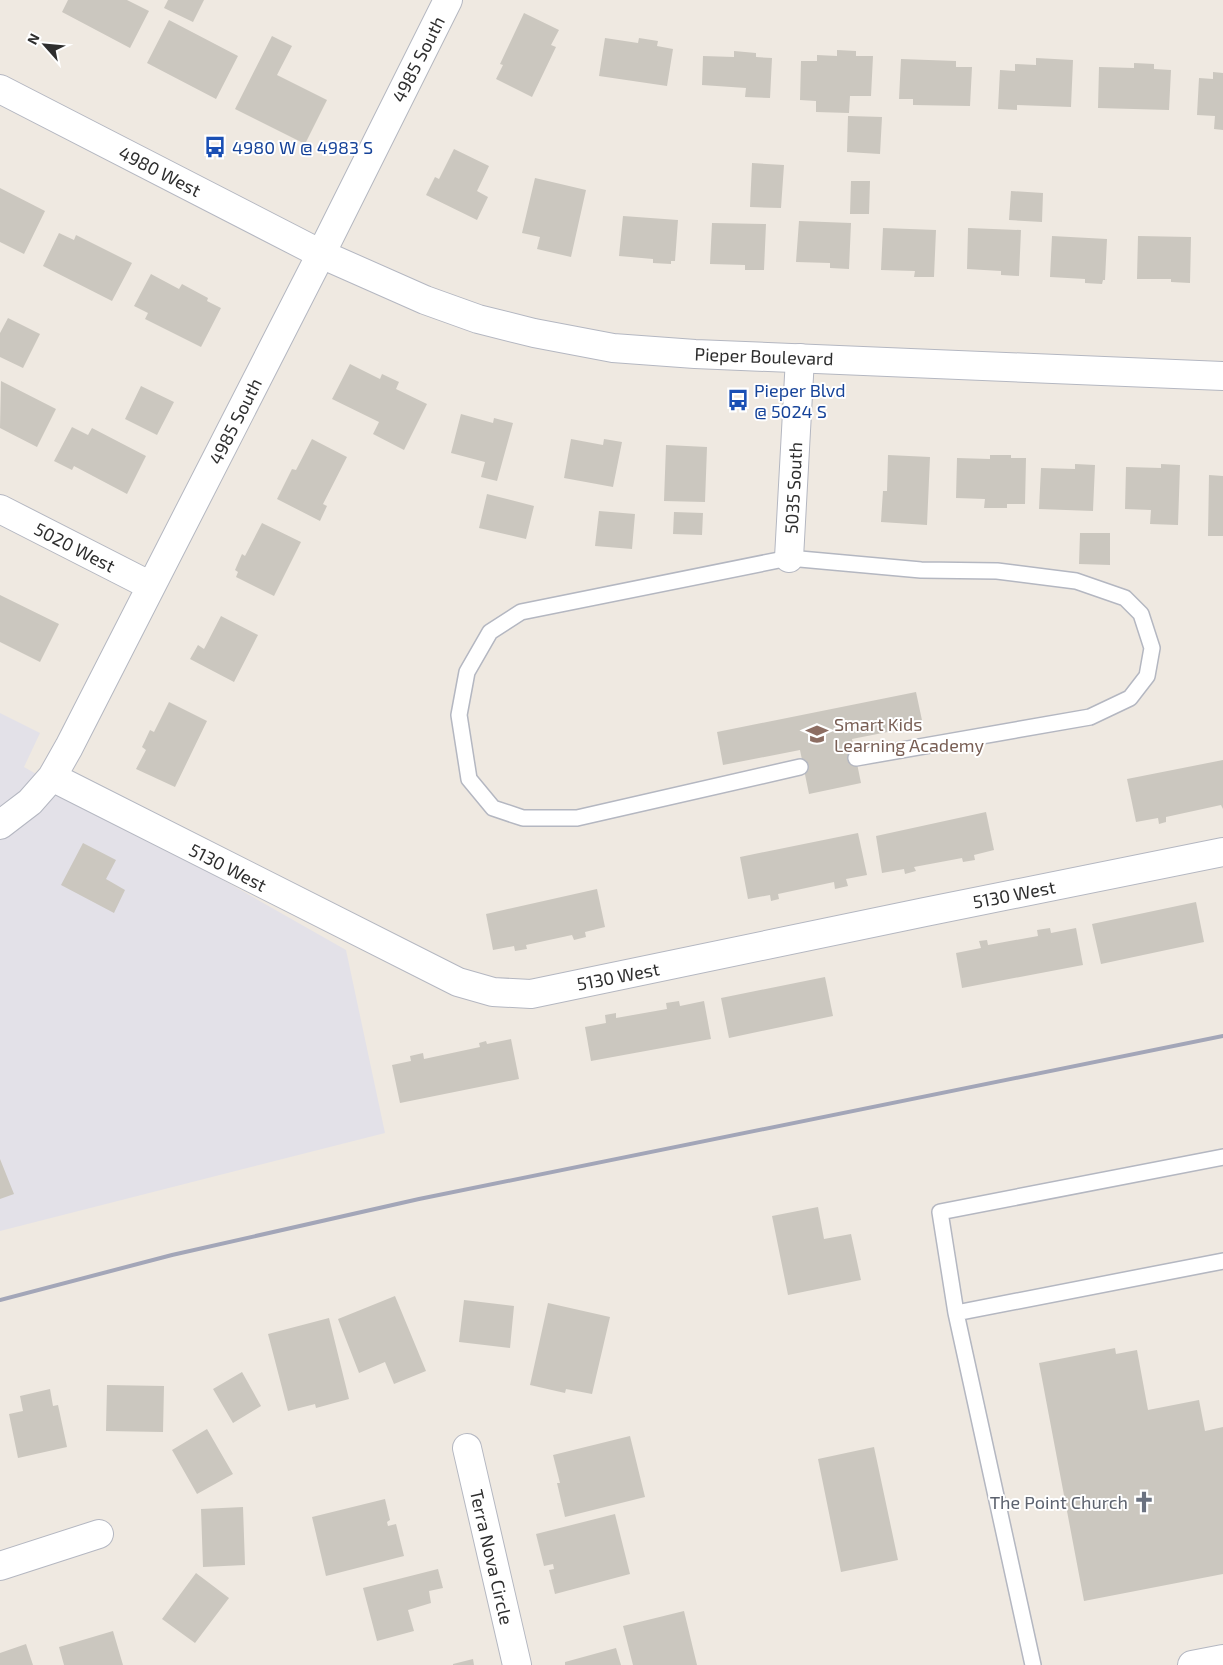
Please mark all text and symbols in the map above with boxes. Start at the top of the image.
street label: 4985 South [387,12,449,106]
north arrow [20,20,70,70]
text: N [23,31,43,47]
bus stop icon: 4980 W @ 4983 S [202,134,228,160]
place label: 4980 W @ 4983 S [232,136,373,158]
street label: 4980 West [115,141,205,201]
street label: Pieper Boulevard [694,343,834,369]
street label: 4985 South [204,374,266,468]
place label: Pieper Blvd @ 5024 S [754,379,846,422]
bus stop icon: Pieper Blvd @ 5024 S [725,387,751,413]
street label: 5035 South [780,441,806,535]
street label: 5020 West [31,517,119,577]
place label: Smart Kids Learning Academy [834,713,985,756]
school or university icon: Smart Kids Learning Academy [804,721,830,747]
street label: 5130 West [186,838,270,896]
street label: 5130 West [971,875,1057,913]
street label: 5130 West [575,957,661,995]
street label: Terra Nova Circle [466,1487,518,1627]
church icon: The Point Church [1131,1489,1157,1515]
place label: The Point Church [990,1491,1128,1513]

